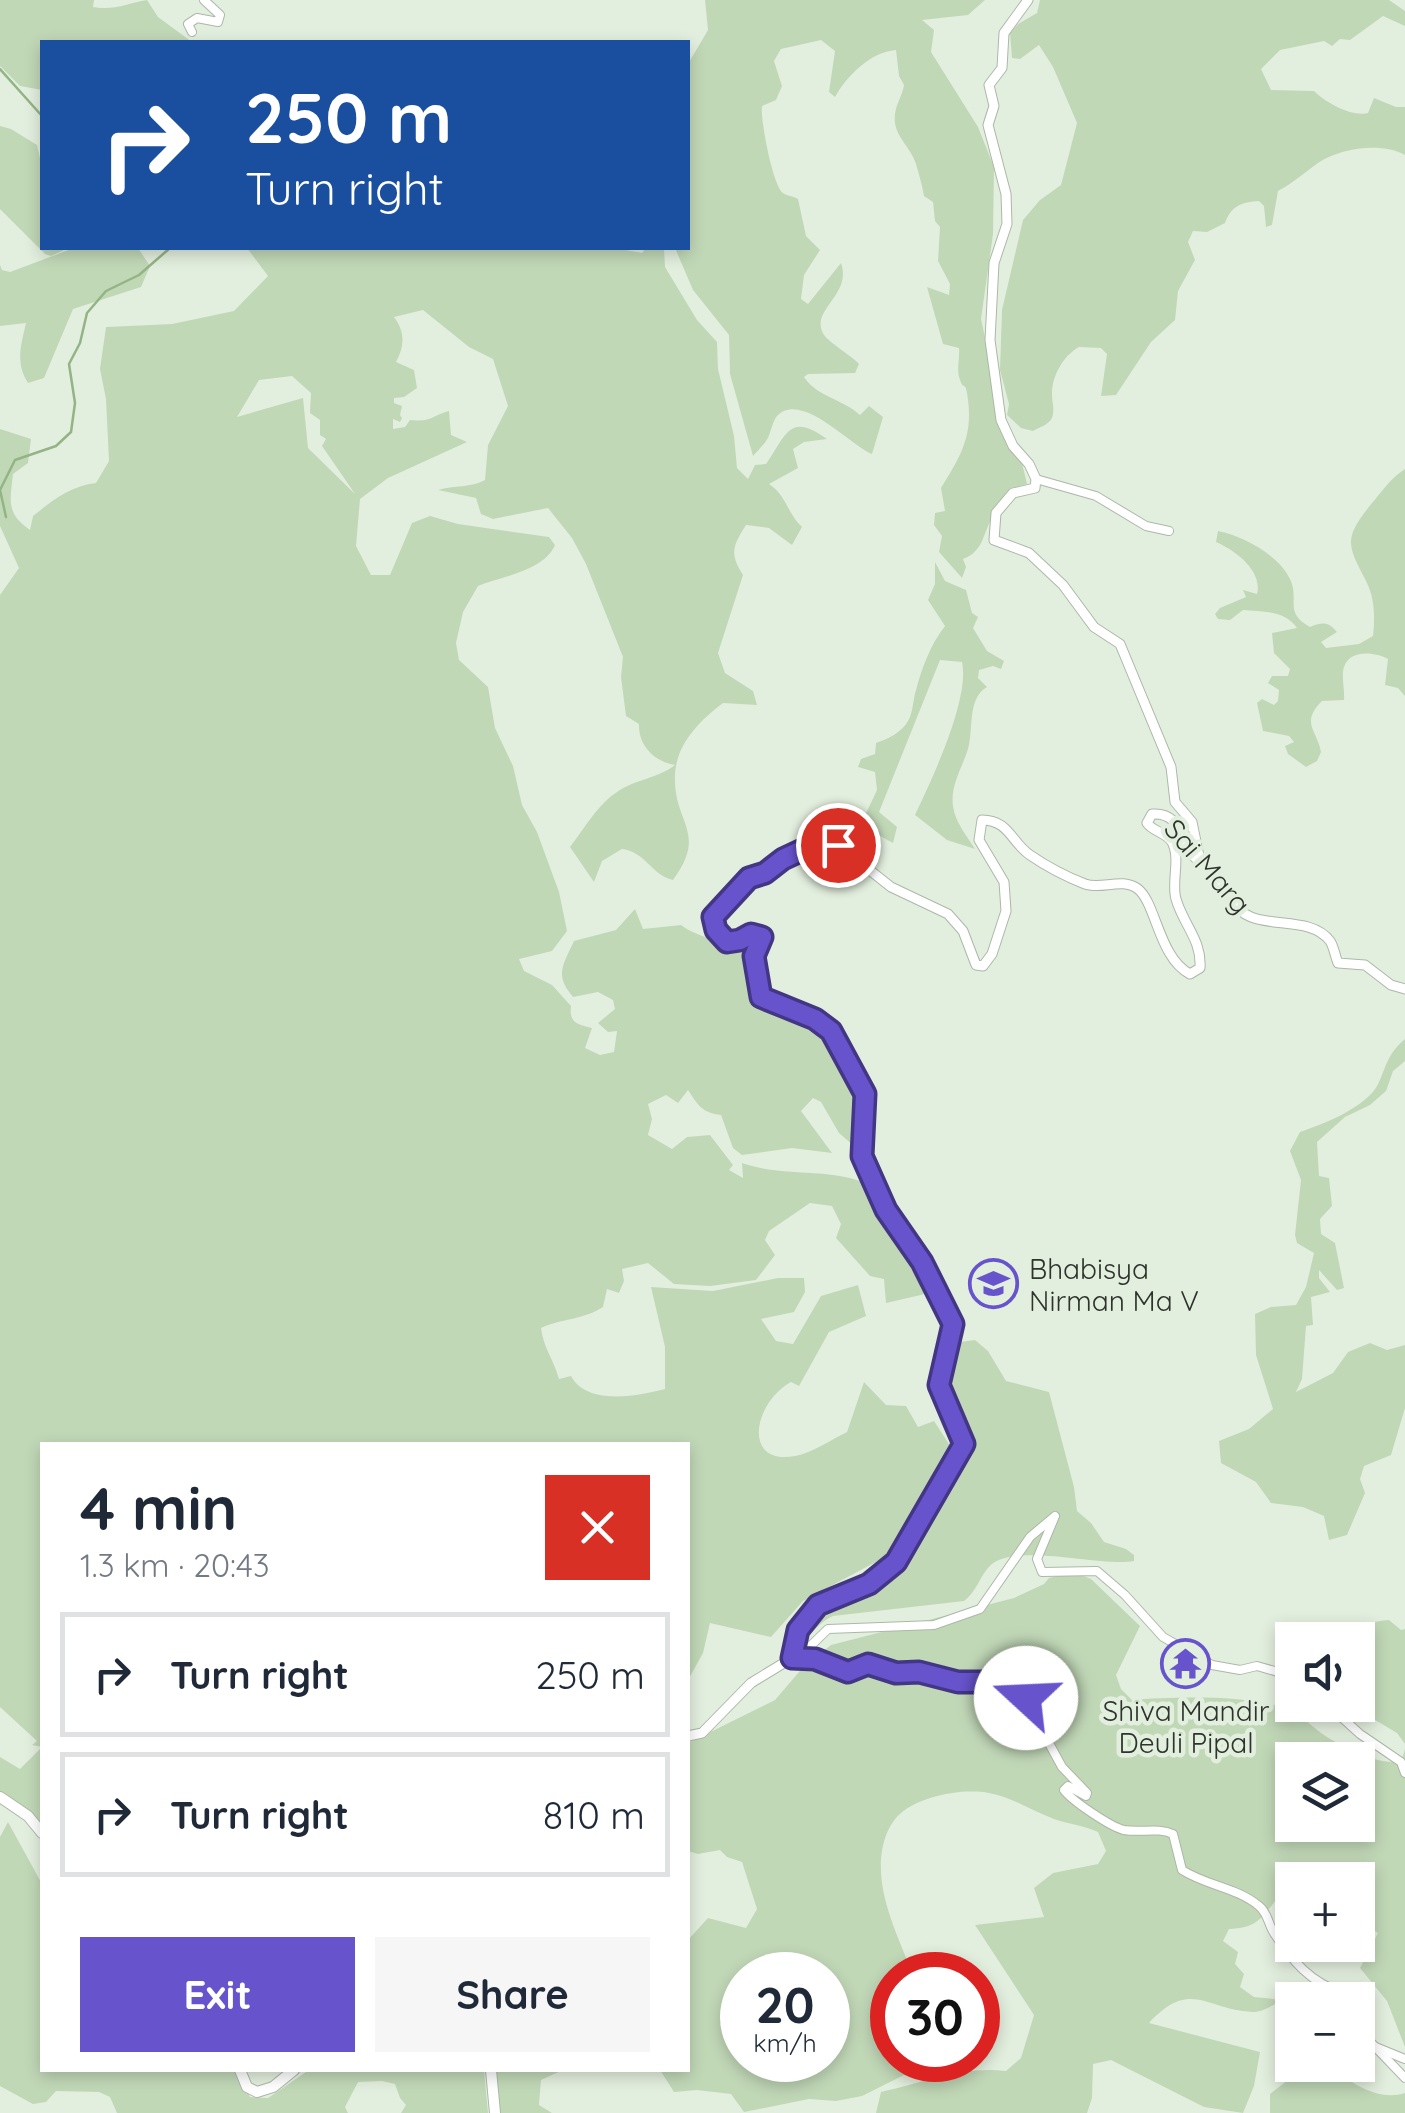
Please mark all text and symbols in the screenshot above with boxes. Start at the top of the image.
text: 250 m [245,73,452,161]
icon: right [80,80,210,210]
text: Turn right [245,160,444,216]
pin [796,803,881,888]
street label: Sai Marg [1157,811,1259,921]
icon: arrive [811,818,866,873]
place label: Bhabisya Nirman Ma V [1029,1251,1199,1318]
school or university icon: Bhabisya Nirman Ma V [968,1258,1020,1310]
text: 4 min [80,1470,237,1545]
button: close [545,1475,650,1580]
text: 1.3 km · 20:43 [80,1545,270,1585]
map controls [1275,1622,1375,2082]
button: sound [1275,1622,1375,1722]
temple icon: Shiva Mandir Deuli Pipal [1160,1637,1212,1689]
position arrow [974,1646,1078,1750]
icon: right [85,1647,140,1702]
text: Turn right [170,1651,349,1699]
text: 250 m [536,1651,645,1699]
place label: Shiva Mandir Deuli Pipal [1102,1693,1270,1760]
button: layers [1275,1742,1375,1842]
icon: right [85,1787,140,1842]
text: Turn right [170,1791,349,1839]
text: 810 m [543,1791,645,1839]
button: + [1275,1862,1375,1962]
button: Exit [80,1937,355,2052]
button: Share [375,1937,650,2052]
speed limit sign: 30 [870,1952,1000,2082]
text: 20 [755,1973,815,2036]
button: − [1275,1982,1375,2082]
text: km/h [753,2027,817,2058]

